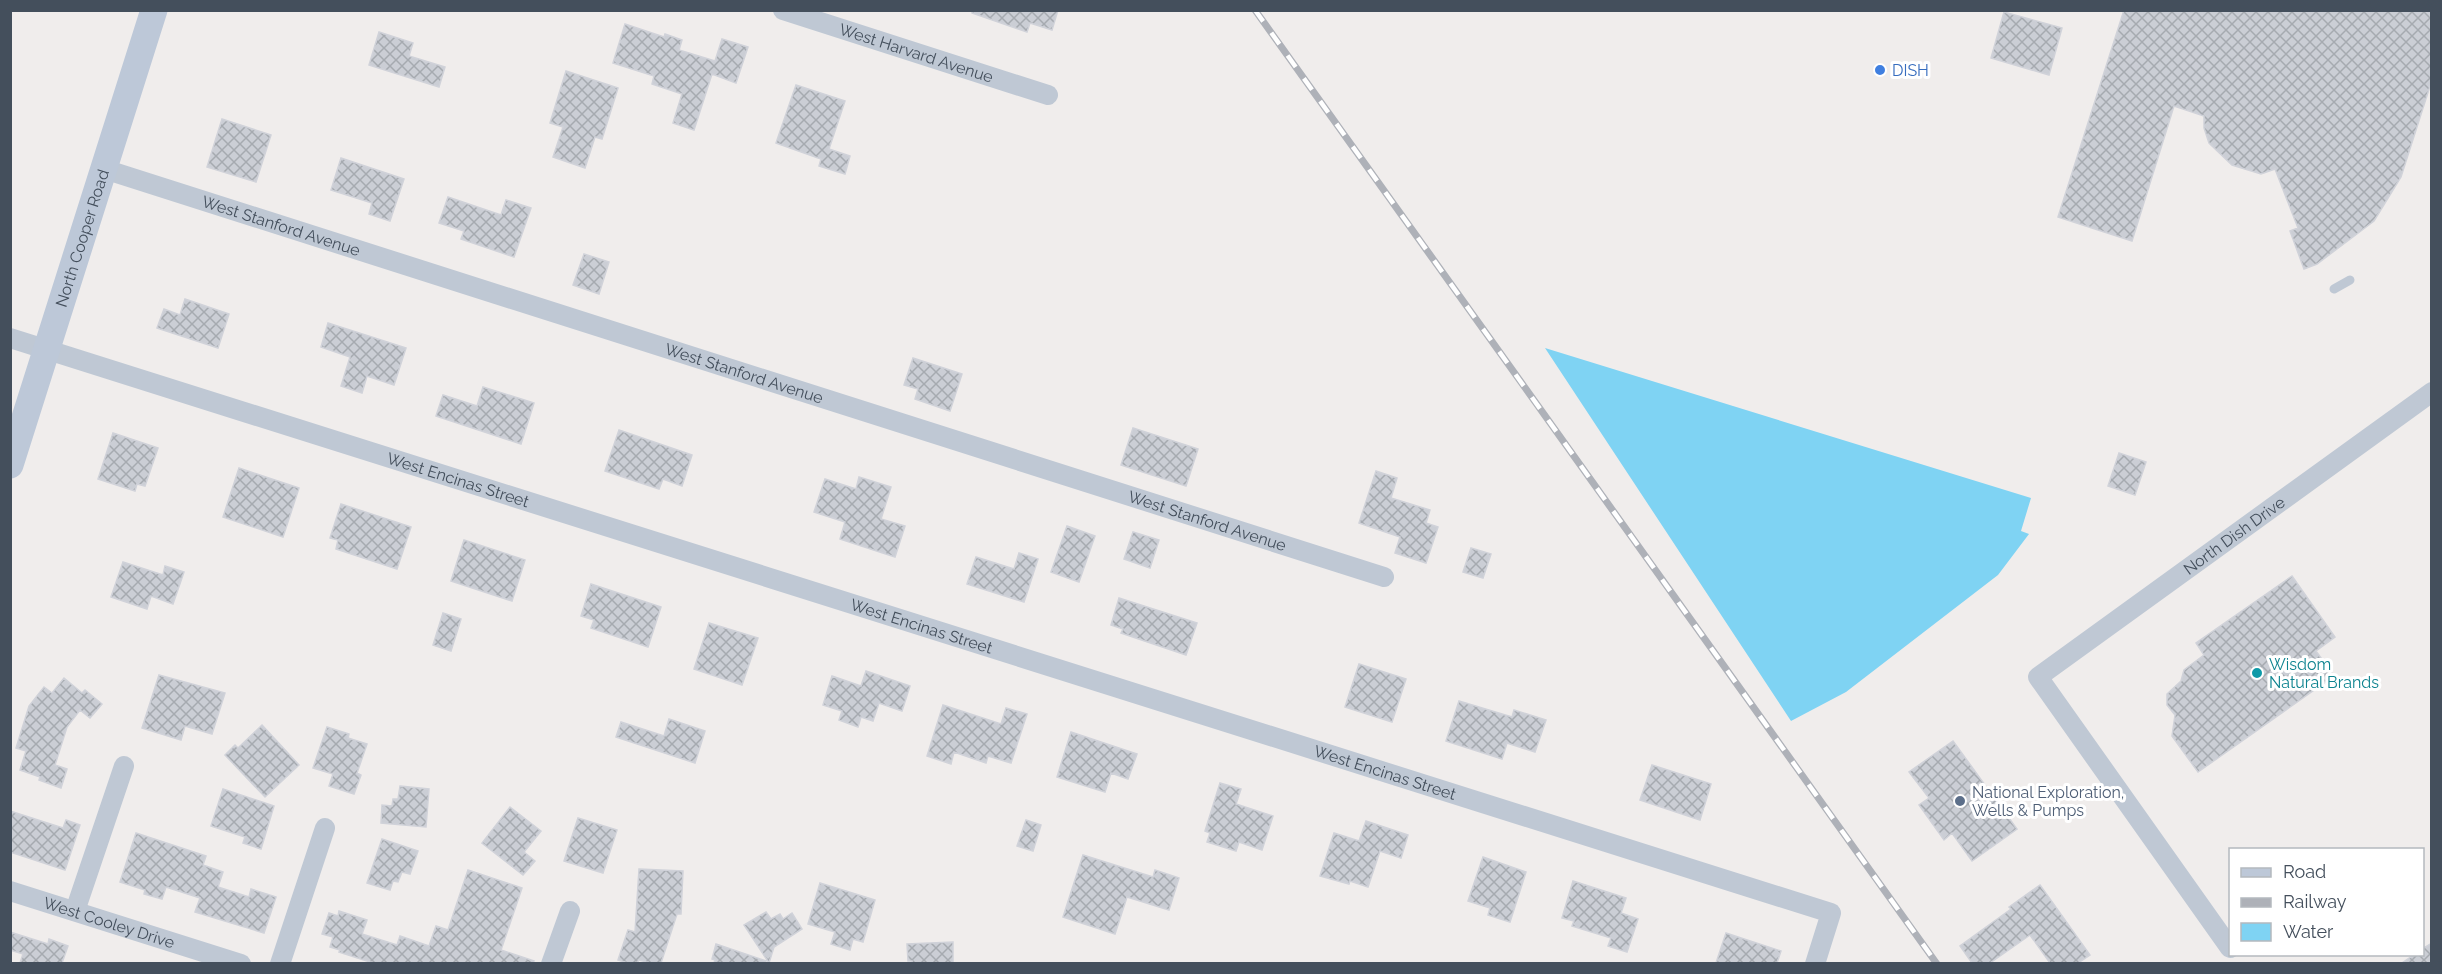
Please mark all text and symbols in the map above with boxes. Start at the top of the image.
street label: West Harvard Avenue [837,19,996,86]
place label: DISH [1892,61,1929,80]
marker: DISH [1873,63,1887,77]
street label: North Cooper Road [51,167,112,309]
street label: West Stanford Avenue [200,191,363,260]
street label: West Stanford Avenue [663,339,826,407]
street label: West Encinas Street [385,448,532,511]
street label: West Stanford Avenue [1126,487,1289,555]
street label: North Dish Drive [2180,492,2288,578]
street label: West Encinas Street [848,595,996,657]
place label: Wisdom Natural Brands [2269,655,2379,692]
marker: Wisdom Natural Brands [2250,666,2264,680]
street label: West Encinas Street [1312,741,1459,804]
place label: National Exploration, Wells & Pumps [1972,783,2124,820]
marker: National Exploration, Wells & Pumps [1953,794,1967,808]
legend [2229,848,2424,956]
text: Road [2283,861,2326,882]
text: Railway [2283,891,2347,912]
street label: West Cooley Drive [41,893,177,952]
text: Water [2283,921,2334,942]

